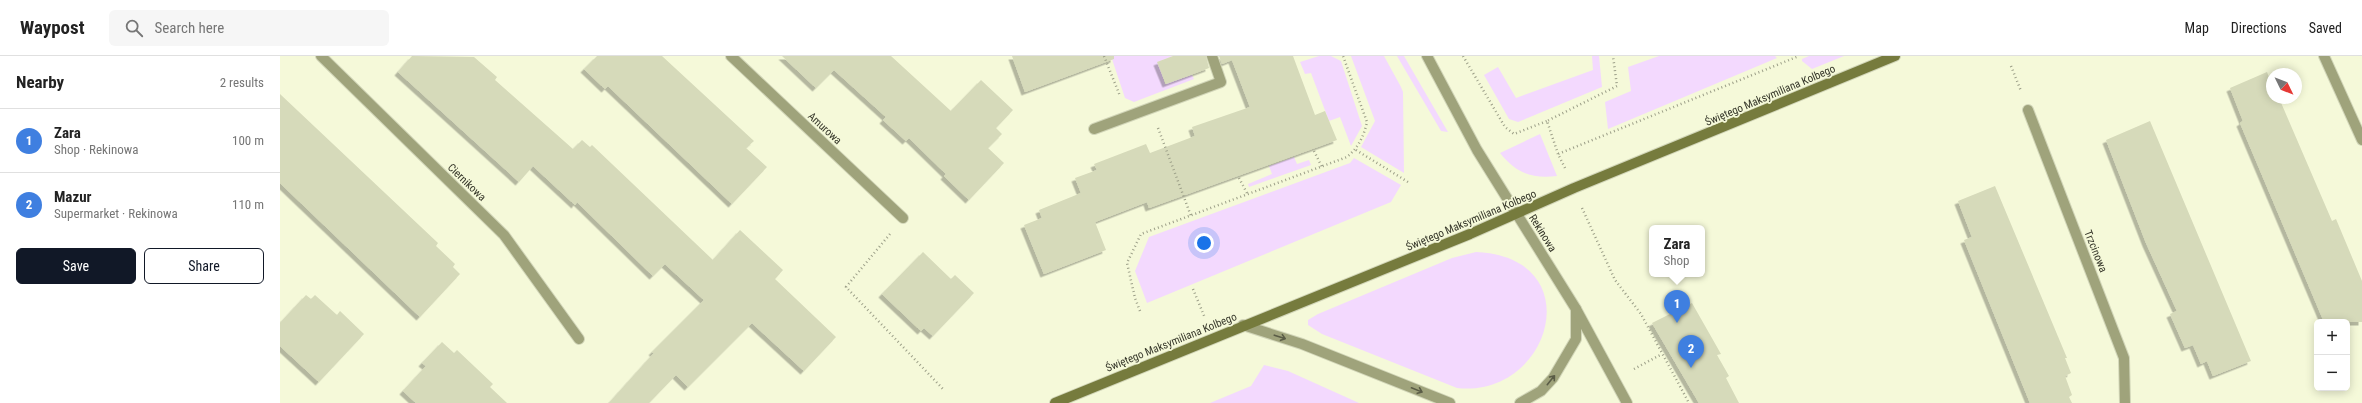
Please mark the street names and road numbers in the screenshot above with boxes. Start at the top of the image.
street label: Świętego Maksymiliana Kolbego [1703,62,1838,129]
street label: Amurowa [805,110,844,147]
street label: Ciernikowa [445,161,488,204]
street label: Świętego Maksymiliana Kolbego [1404,187,1539,254]
street label: Rekinowa [1526,212,1559,254]
street label: Trzcinowa [2081,228,2110,274]
street label: Świętego Maksymiliana Kolbego [1104,310,1239,375]

